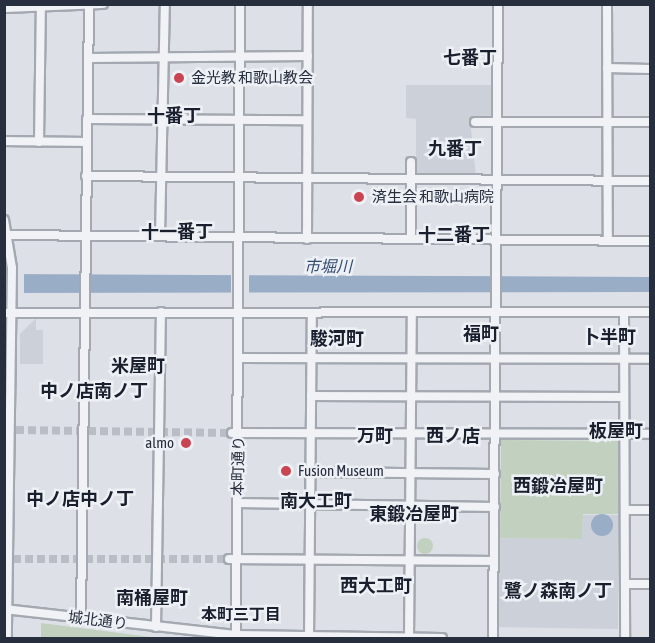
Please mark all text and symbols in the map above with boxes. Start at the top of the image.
district label: 七番丁 [443,47,497,69]
place label: 金光教 和歌山教会 [191,69,313,87]
marker: 金光教 和歌山教会 [172,71,186,85]
district label: 十番丁 [147,105,201,127]
district label: 九番丁 [428,138,482,160]
marker: 済生会 和歌山病院 [350,188,368,206]
place label: 済生会 和歌山病院 [372,188,494,206]
district label: 十一番丁 [141,221,213,243]
district label: 十二番丁 [418,224,490,246]
water label: 市堀川 [304,256,352,276]
district label: 福町 [463,323,499,345]
district label: 卜半町 [582,326,636,348]
district label: 駿河町 [310,328,364,350]
district label: 米屋町 [111,355,165,377]
district label: 中ノ店南ノ丁 [40,380,148,402]
district label: 板屋町 [589,420,643,442]
district label: 万町 [357,425,393,447]
district label: 西ノ店 [426,425,480,447]
place label: almo [145,434,174,452]
marker: almo [179,436,193,450]
street label: 本町通り [228,436,248,496]
place label: Fusion Museum [298,462,384,480]
marker: Fusion Museum [279,464,293,478]
district label: 西鍛冶屋町 [513,475,603,497]
district label: 中ノ店中ノ丁 [26,488,134,510]
district label: 南大工町 [280,490,352,512]
district label: 東鍛冶屋町 [369,503,459,525]
district label: 西大工町 [340,575,412,597]
district label: 鷺ノ森南ノ丁 [504,580,612,602]
district label: 南桶屋町 [116,587,188,609]
district label: 本町三丁目 [201,604,281,624]
street label: 城北通り [67,607,129,633]

